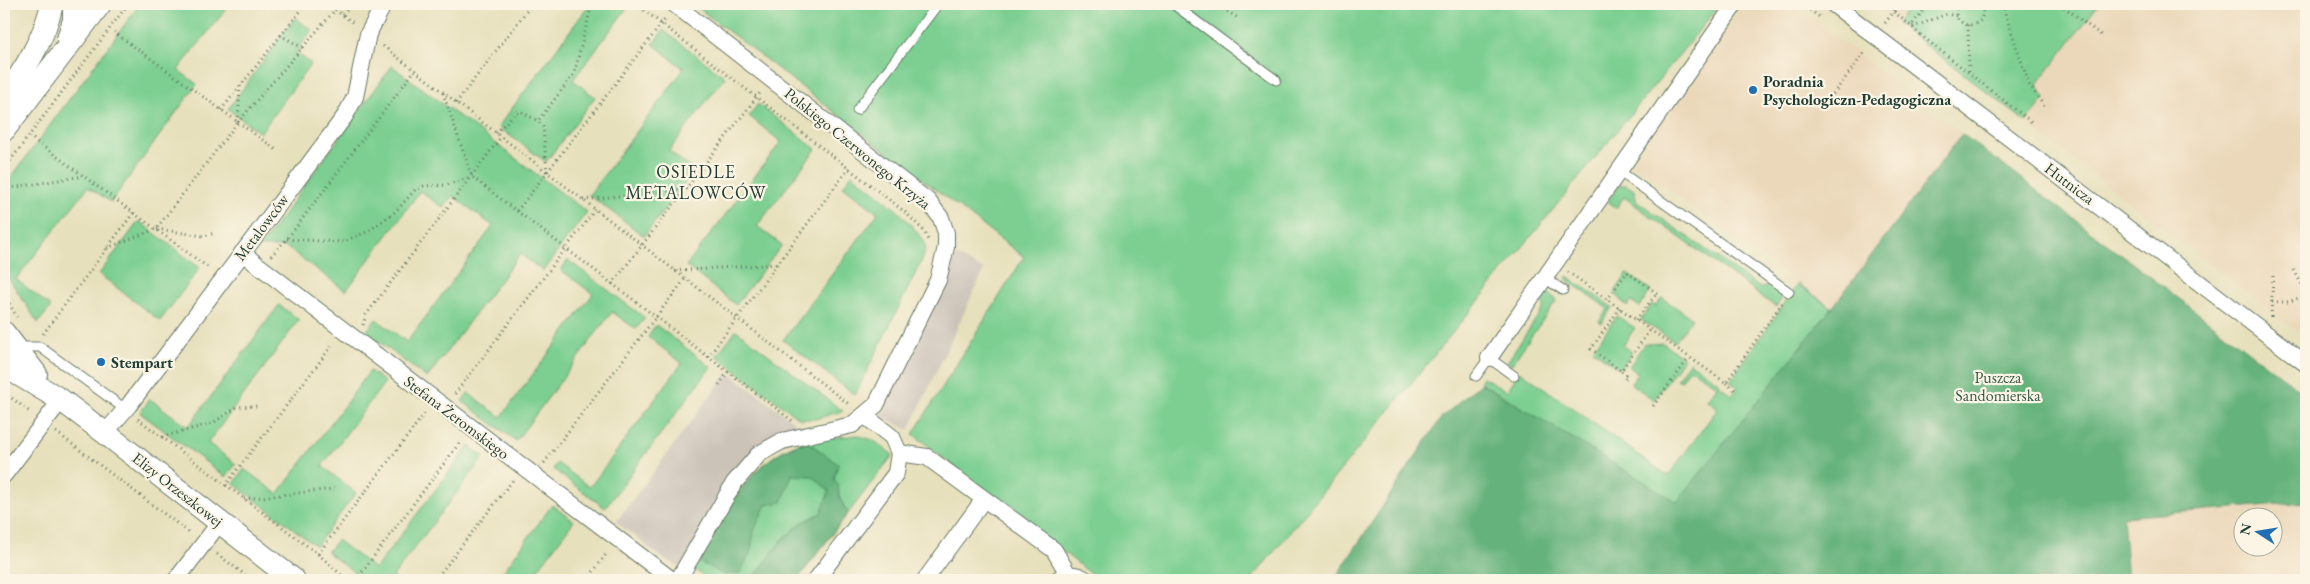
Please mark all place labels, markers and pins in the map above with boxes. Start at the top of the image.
place label: Poradnia Psychologiczn-Pedagogiczna [1763,71,1952,110]
marker: Poradnia Psychologiczn-Pedagogiczna [1747,84,1759,96]
place label: Stempart [111,352,173,373]
marker: Stempart [95,356,107,368]

